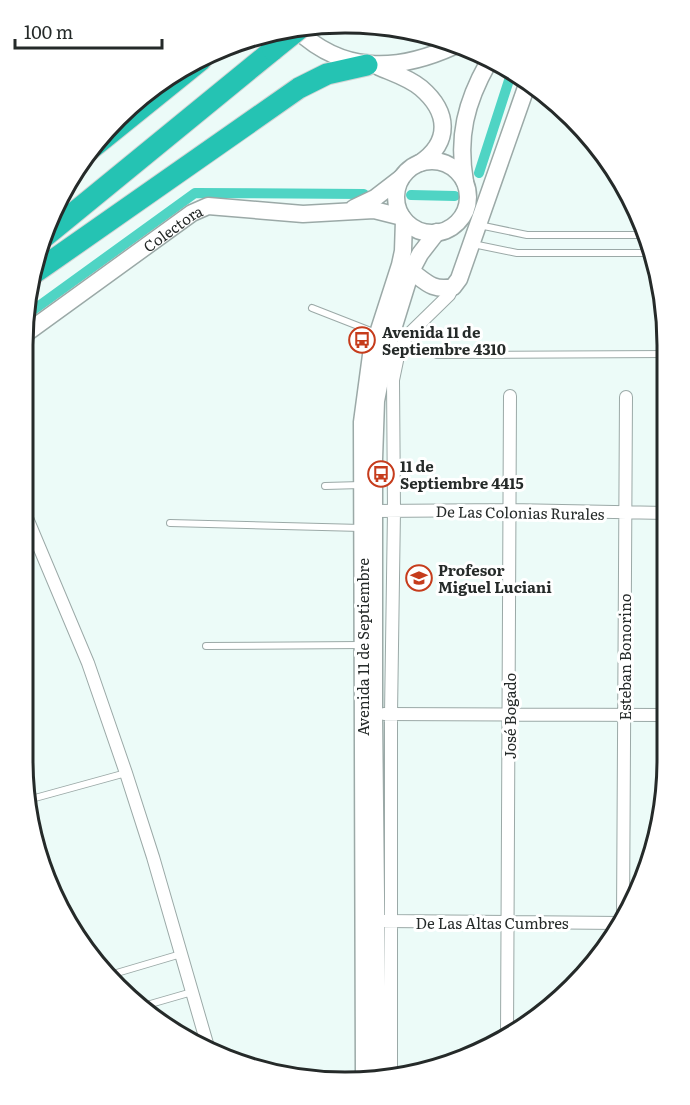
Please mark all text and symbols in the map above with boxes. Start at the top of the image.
scale bar [15,12,162,50]
text: 100 m [24,18,73,45]
street label: Colectora [138,198,207,257]
place label: Avenida 11 de Septiembre 4310 [382,320,506,360]
bus stop icon: Avenida 11 de Septiembre 4310 [347,325,377,355]
place label: 11 de Septiembre 4415 [400,454,524,494]
bus stop icon: 11 de Septiembre 4415 [366,459,396,489]
street label: De Las Colonias Rurales [435,499,605,525]
street label: Avenida 11 de Septiembre [351,558,374,736]
place label: Profesor Miguel Luciani [438,558,552,598]
school or university icon: Profesor Miguel Luciani [404,563,434,593]
street label: Esteban Bonorino [613,593,636,721]
street label: José Bogado [498,672,521,759]
street label: De Las Altas Cumbres [415,911,569,934]

